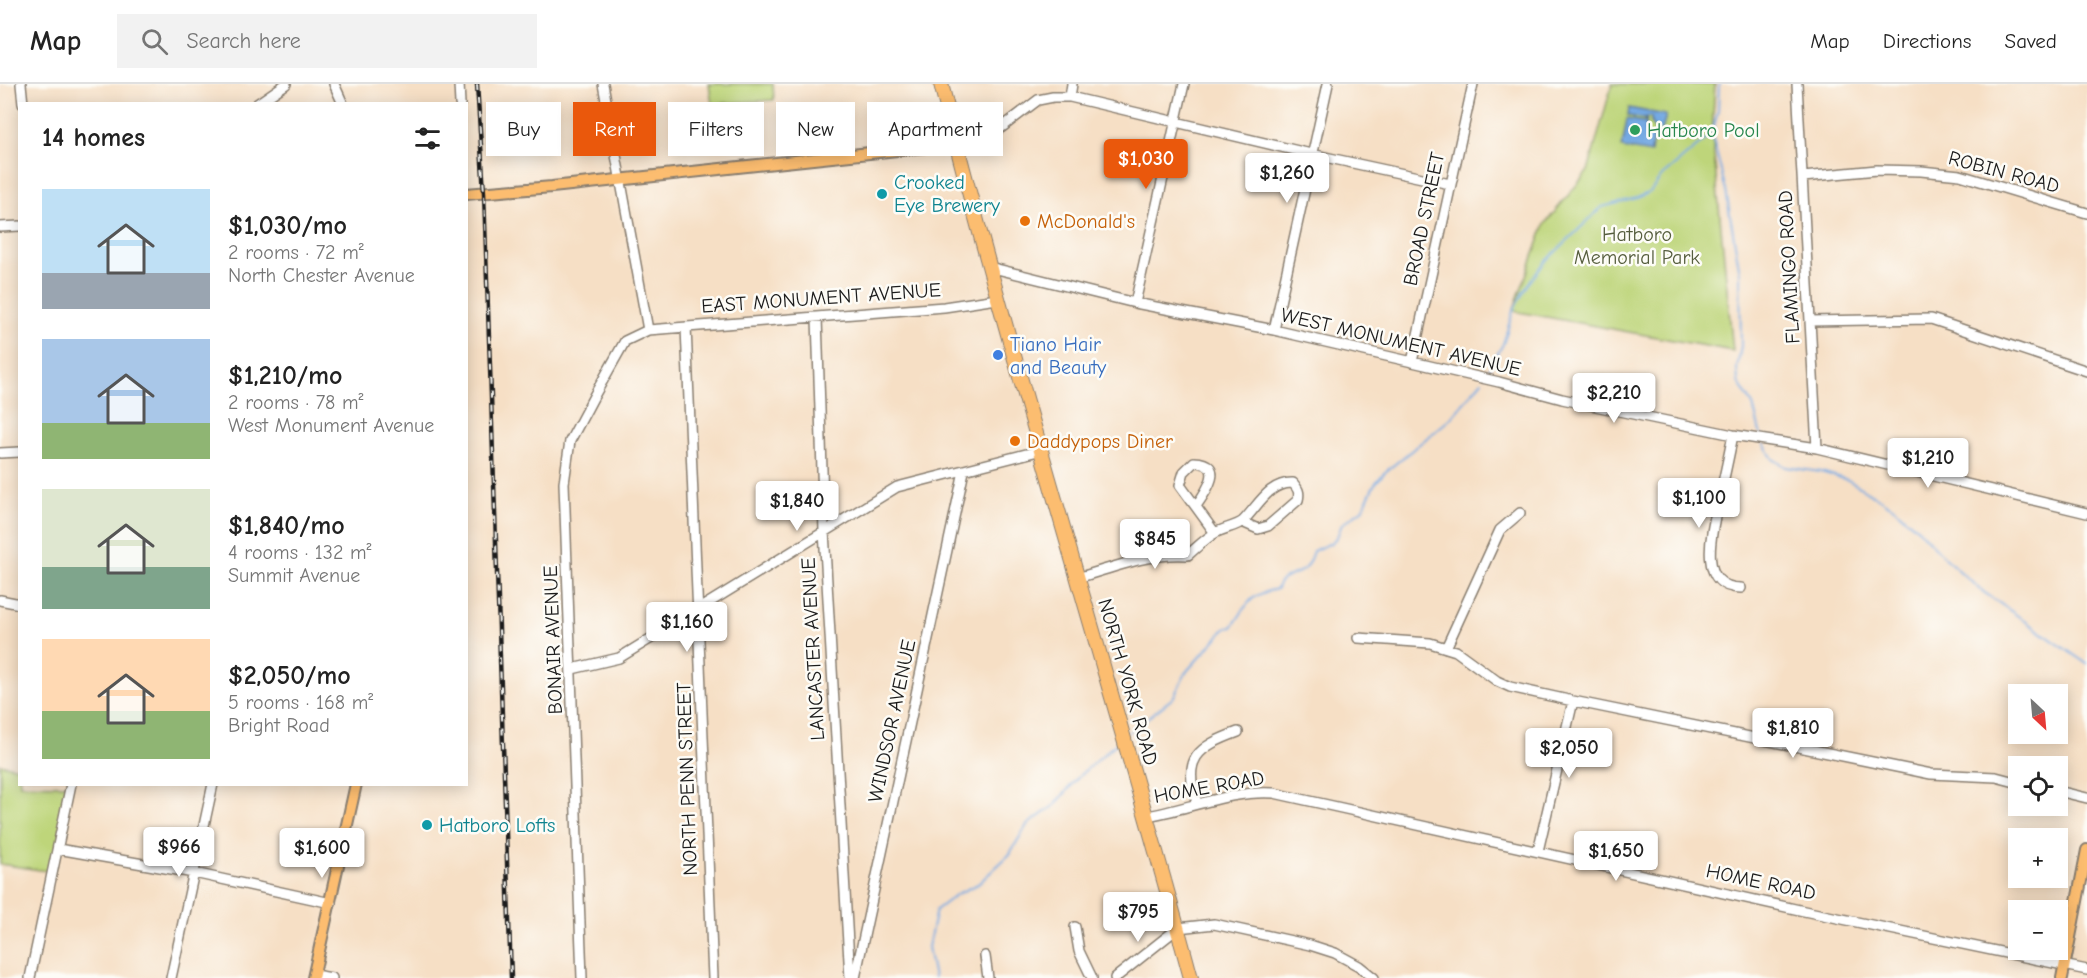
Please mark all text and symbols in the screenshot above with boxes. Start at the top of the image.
search box [117,14,537,68]
text: Map [30,25,81,57]
icon: search [138,25,171,58]
text: Search here [186,28,301,54]
text: Map [1810,29,1850,53]
text: Directions [1883,29,1972,53]
text: Saved [2005,29,2057,53]
chip: Buy [486,102,561,156]
chip: Rent [573,102,656,156]
chip: Filters [668,102,764,156]
chip: New [776,102,855,156]
chip: Apartment [867,102,1003,156]
place label: Hatboro Pool [1647,119,1760,142]
icon: filters [411,122,444,155]
text: 14 homes [42,123,145,153]
marker: Hatboro Pool [1628,123,1642,137]
pin: $1,030 [1097,139,1195,190]
street label: ROBIN ROAD [1946,146,2062,198]
text: $1,030 [1118,147,1174,170]
street label: BROAD STREET [1399,150,1450,288]
pin: $1,260 [1238,153,1336,204]
text: $1,260 [1259,161,1315,184]
place label: Crooked Eye Brewery [894,171,1000,217]
marker: Crooked Eye Brewery [875,187,889,201]
street label: FLAMINGO ROAD [1773,190,1805,344]
place label: McDonald's [1037,210,1135,233]
text: $1,030/mo [228,211,347,241]
icon: home [90,213,162,285]
marker: McDonald's [1018,214,1032,228]
park label: Hatboro Memorial Park [1574,223,1700,269]
text: 2 rooms · 72 m² [228,241,364,264]
text: North Chester Avenue [228,264,415,287]
street label: EAST MONUMENT AVENUE [700,278,942,318]
street label: WEST MONUMENT AVENUE [1279,303,1523,381]
place label: Tiano Hair and Beauty [1010,333,1106,379]
marker: Tiano Hair and Beauty [991,348,1005,362]
text: $1,210/mo [228,361,342,391]
icon: home [90,363,162,435]
pin: $2,210 [1565,373,1663,424]
text: $2,210 [1586,381,1642,404]
text: 2 rooms · 78 m² [228,391,364,414]
text: West Monument Avenue [228,414,434,437]
place label: Daddypops Diner [1027,430,1173,453]
marker: Daddypops Diner [1008,434,1022,448]
pin: $1,210 [1879,438,1977,489]
text: $1,210 [1902,446,1954,469]
pin: $1,100 [1650,478,1748,529]
pin: $1,840 [748,481,846,532]
text: $1,100 [1672,486,1726,509]
text: $1,840 [770,489,824,512]
text: $1,840/mo [228,511,345,541]
icon: home [90,513,162,585]
pin: $845 [1119,519,1191,570]
text: $845 [1134,527,1176,550]
text: 4 rooms · 132 m² [228,541,372,564]
street label: LANCASTER AVENUE [797,557,829,741]
text: Summit Avenue [228,564,360,587]
street label: BONAIR AVENUE [539,565,567,715]
street label: NORTH YORK ROAD [1093,596,1163,768]
pin: $1,160 [638,602,736,653]
text: $1,160 [660,610,714,633]
street label: WINDSOR AVENUE [863,637,921,805]
text: $2,050/mo [228,661,351,691]
icon: home [90,663,162,735]
street label: NORTH PENN STREET [672,681,702,876]
north arrow [2008,684,2068,744]
map controls [2008,684,2068,960]
text: 5 rooms · 168 m² [228,691,373,714]
pin: $1,810 [1744,708,1842,759]
text: Bright Road [228,714,330,737]
text: $1,810 [1766,716,1820,739]
pin: $2,050 [1520,728,1618,779]
text: $2,050 [1539,736,1599,759]
button: locate [2008,756,2068,816]
street label: HOME ROAD [1152,766,1266,808]
place label: Hatboro Lofts [439,814,555,837]
marker: Hatboro Lofts [420,818,434,832]
pin: $966 [143,827,215,878]
pin: $1,600 [273,828,371,879]
button: + [2008,828,2068,888]
pin: $1,650 [1567,831,1665,882]
text: $966 [157,835,201,858]
text: $1,600 [293,836,351,859]
text: $1,650 [1588,839,1644,862]
street label: HOME ROAD [1704,859,1818,905]
pin: $795 [1102,892,1174,943]
text: $795 [1117,900,1159,923]
button: − [2008,900,2068,960]

